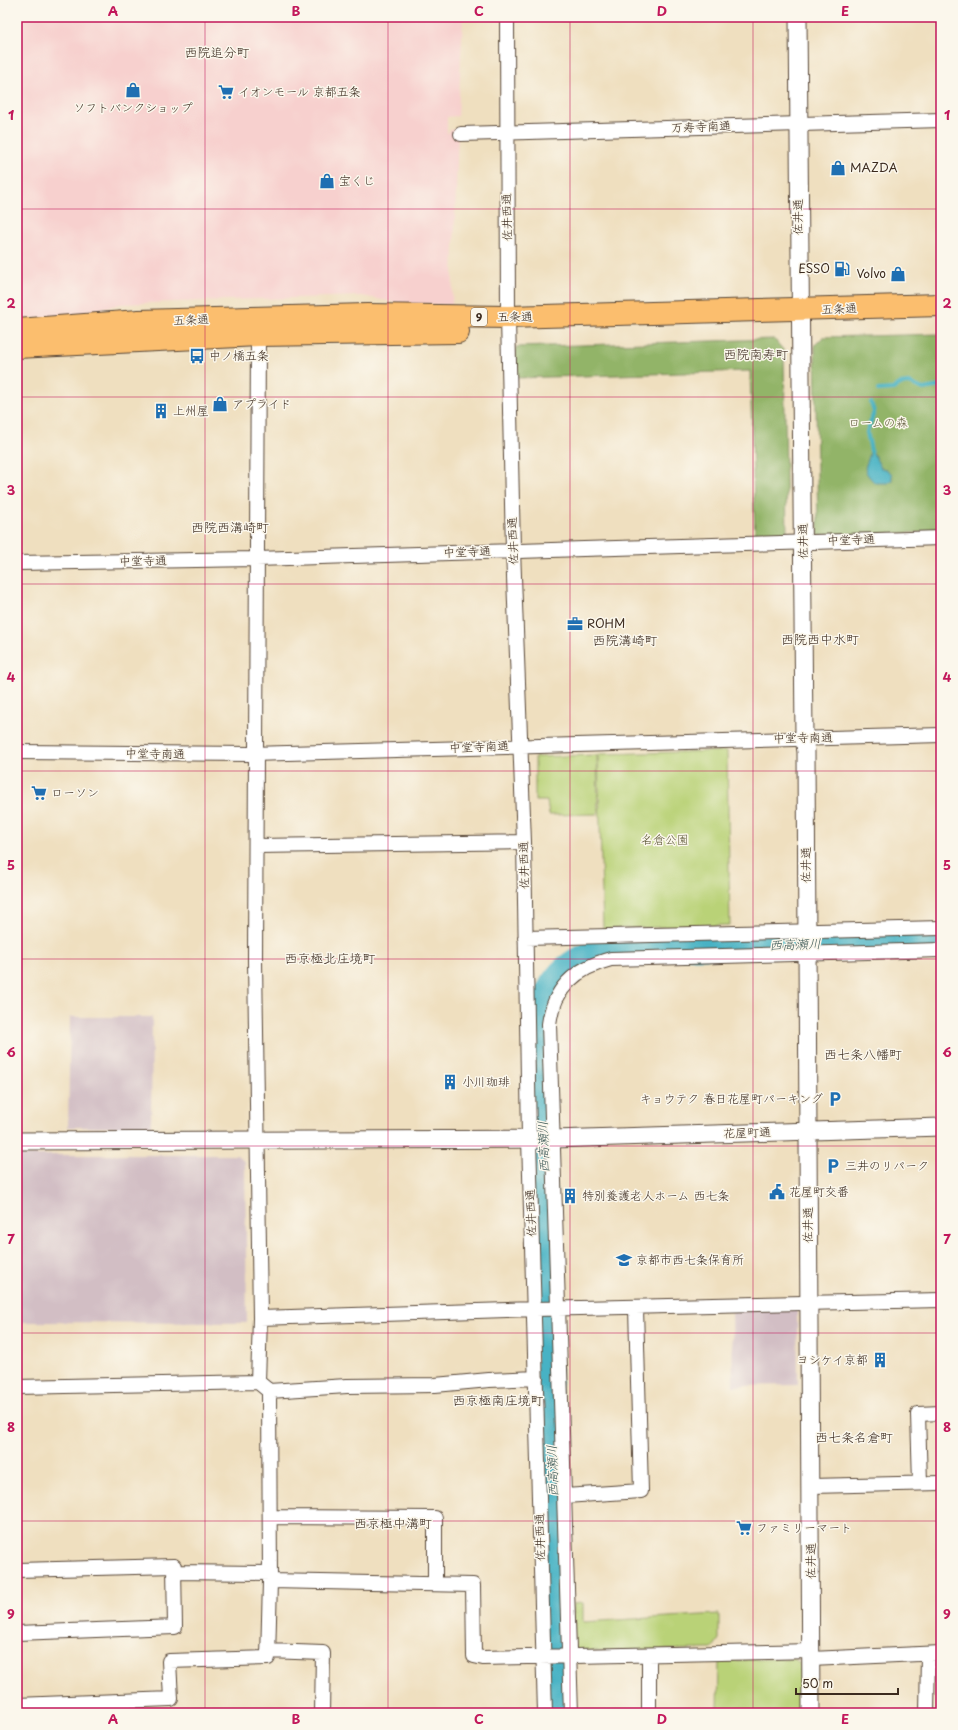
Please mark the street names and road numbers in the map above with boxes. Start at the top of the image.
street label: 万寿寺南通 [671,116,731,136]
street label: 佐井西通 [497,193,515,241]
street label: 佐井通 [788,199,806,235]
street label: 五条通 [821,298,857,318]
street label: 五条通 [497,307,533,325]
road number: 9 [471,308,487,326]
street label: 五条通 [173,309,209,329]
street label: 佐井西通 [502,517,522,565]
street label: 佐井通 [793,523,811,559]
street label: 中堂寺通 [827,529,875,549]
street label: 中堂寺通 [443,541,491,561]
street label: 中堂寺通 [119,551,167,569]
street label: 中堂寺南通 [773,727,833,747]
street label: 中堂寺南通 [449,736,509,756]
street label: 中堂寺南通 [125,743,185,763]
street label: 佐井西通 [514,841,532,889]
street label: 佐井通 [796,847,814,883]
street label: 花屋町通 [723,1122,771,1142]
street label: 佐井西通 [520,1189,540,1237]
street label: 佐井通 [798,1207,816,1243]
street label: 佐井西通 [530,1513,548,1561]
street label: 佐井通 [801,1543,819,1579]

